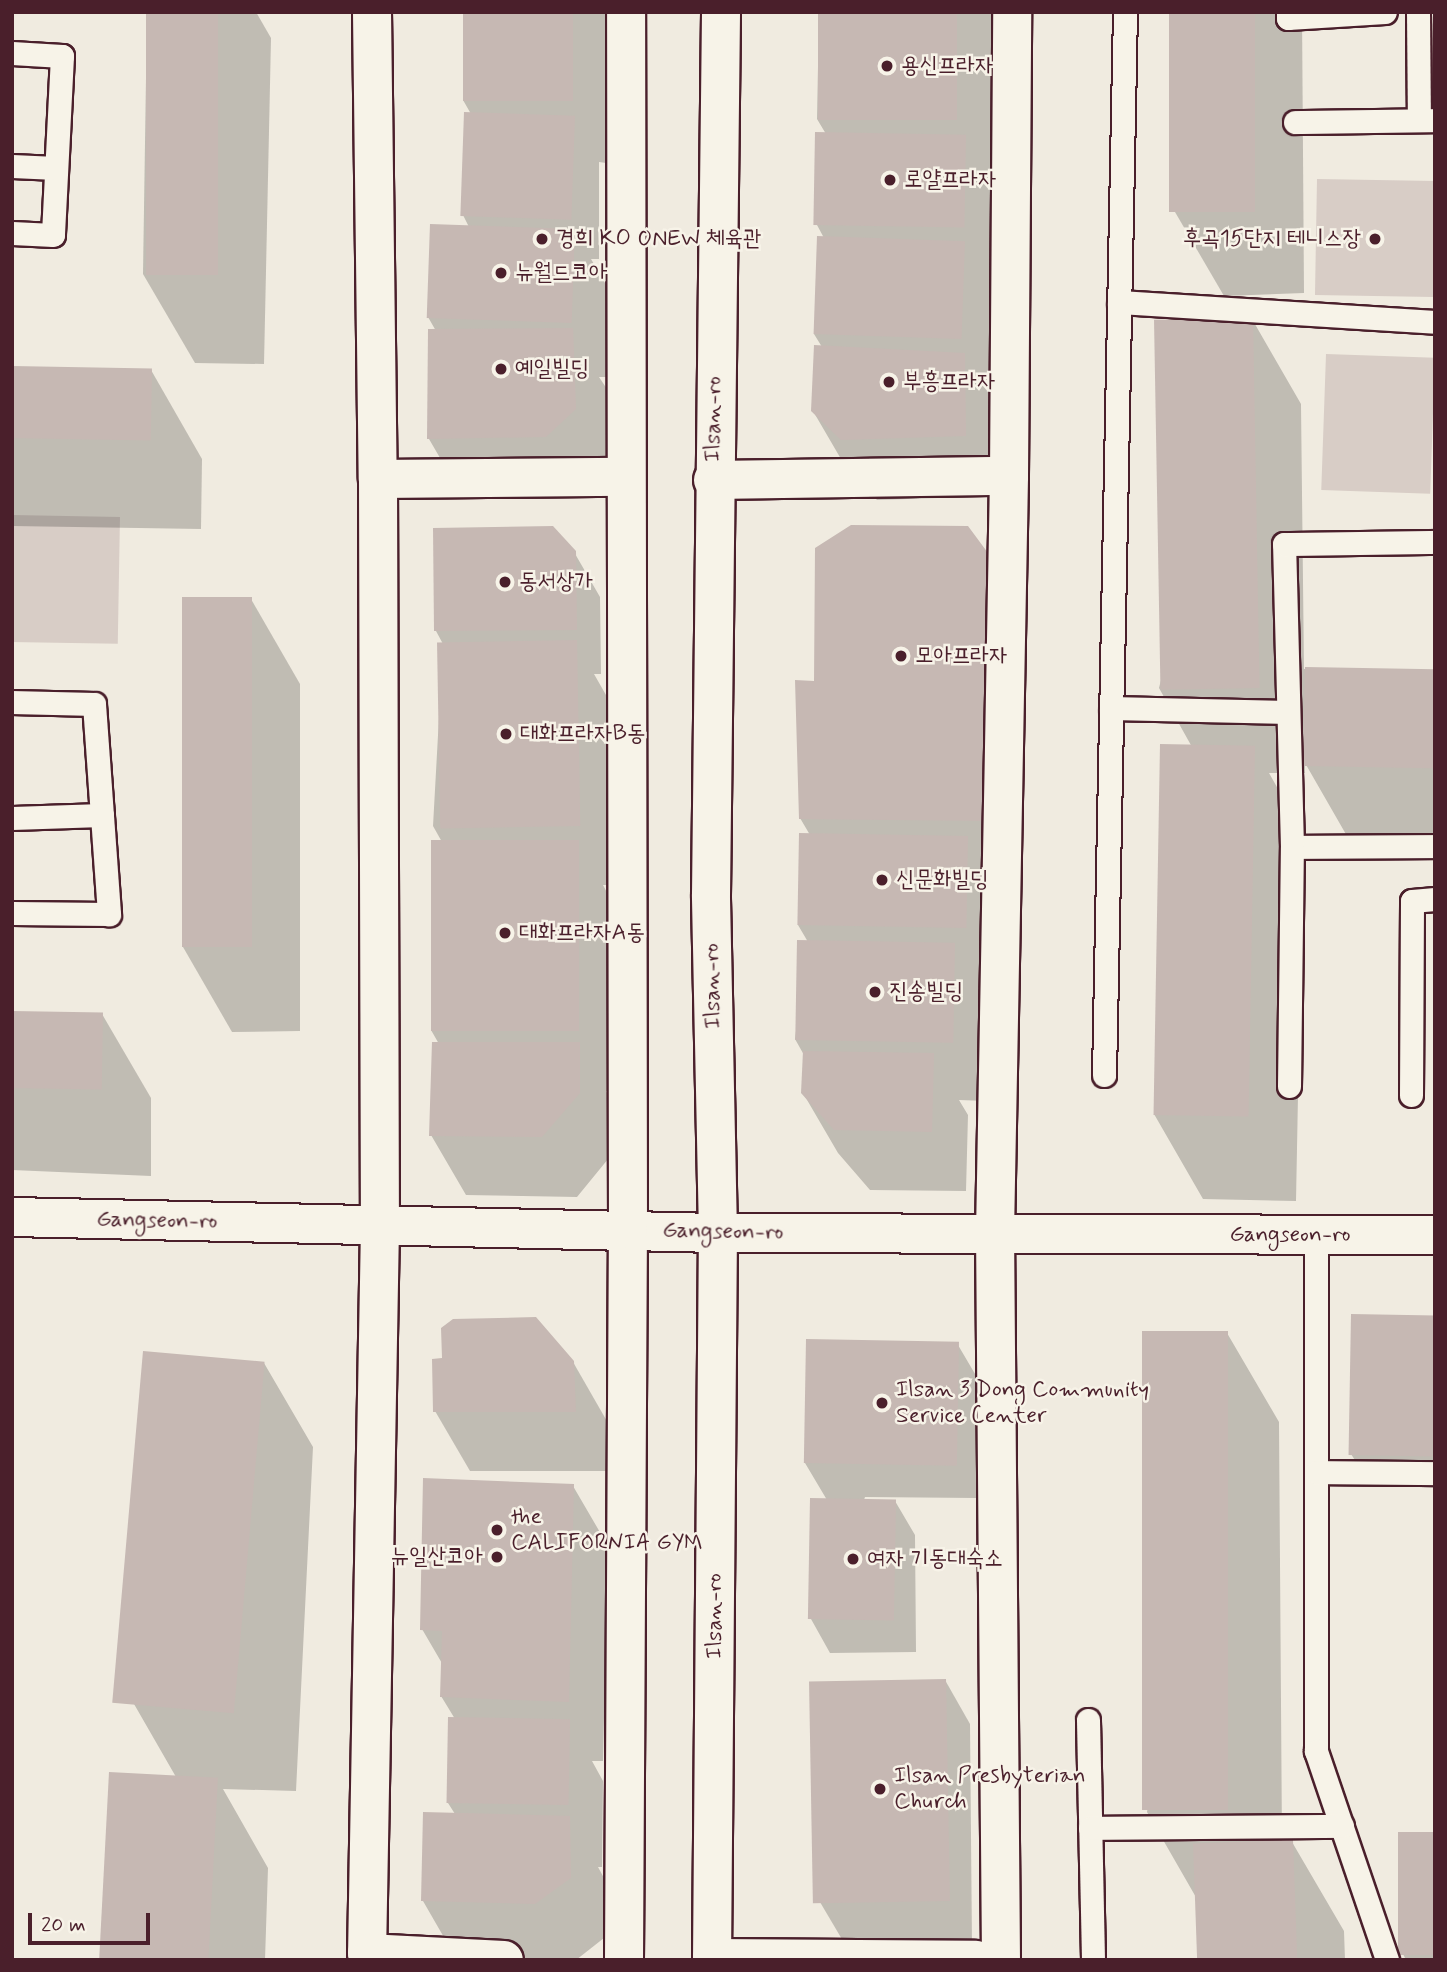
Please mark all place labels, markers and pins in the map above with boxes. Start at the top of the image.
place label: 용신프라자 [901,52,994,80]
marker: 용신프라자 [879,58,895,74]
place label: 로얄프라자 [904,166,997,194]
marker: 로얄프라자 [882,172,898,188]
place label: 경희 KO ONEW 체육관 [556,225,765,253]
place label: 후곡15단지 테니스장 [1183,225,1361,253]
marker: 경희 KO ONEW 체육관 [534,231,550,247]
marker: 후곡15단지 테니스장 [1367,231,1383,247]
place label: 뉴월드코아 [515,259,608,287]
marker: 뉴월드코아 [493,265,509,281]
place label: 예일빌딩 [515,355,589,383]
marker: 예일빌딩 [493,361,509,377]
place label: 부흥프라자 [903,368,996,396]
marker: 부흥프라자 [881,374,897,390]
place label: 동서상가 [519,568,593,596]
marker: 동서상가 [497,574,513,590]
place label: 모아프라자 [915,642,1008,670]
marker: 모아프라자 [893,648,909,664]
place label: 대화프라자B동 [520,720,646,748]
marker: 대화프라자B동 [498,726,514,742]
place label: 신문화빌딩 [896,866,989,894]
marker: 신문화빌딩 [874,872,890,888]
place label: 대화프라자A동 [519,919,645,947]
marker: 대화프라자A동 [497,925,513,941]
place label: 진송빌딩 [889,978,963,1006]
marker: 진송빌딩 [867,984,883,1000]
place label: Ilsan 3 Dong Community Service Center [896,1376,1149,1430]
marker: Ilsan 3 Dong Community Service Center [874,1395,890,1411]
place label: the CALIFORNIA GYM [511,1503,703,1557]
marker: the CALIFORNIA GYM [489,1522,505,1538]
place label: 뉴일산코아 [390,1543,483,1571]
place label: 여자 기동대숙소 [867,1545,1003,1573]
marker: 뉴일산코아 [489,1549,505,1565]
marker: 여자 기동대숙소 [845,1551,861,1567]
place label: Ilsan Presbyterian Church [894,1762,1086,1816]
marker: Ilsan Presbyterian Church [872,1781,888,1797]

